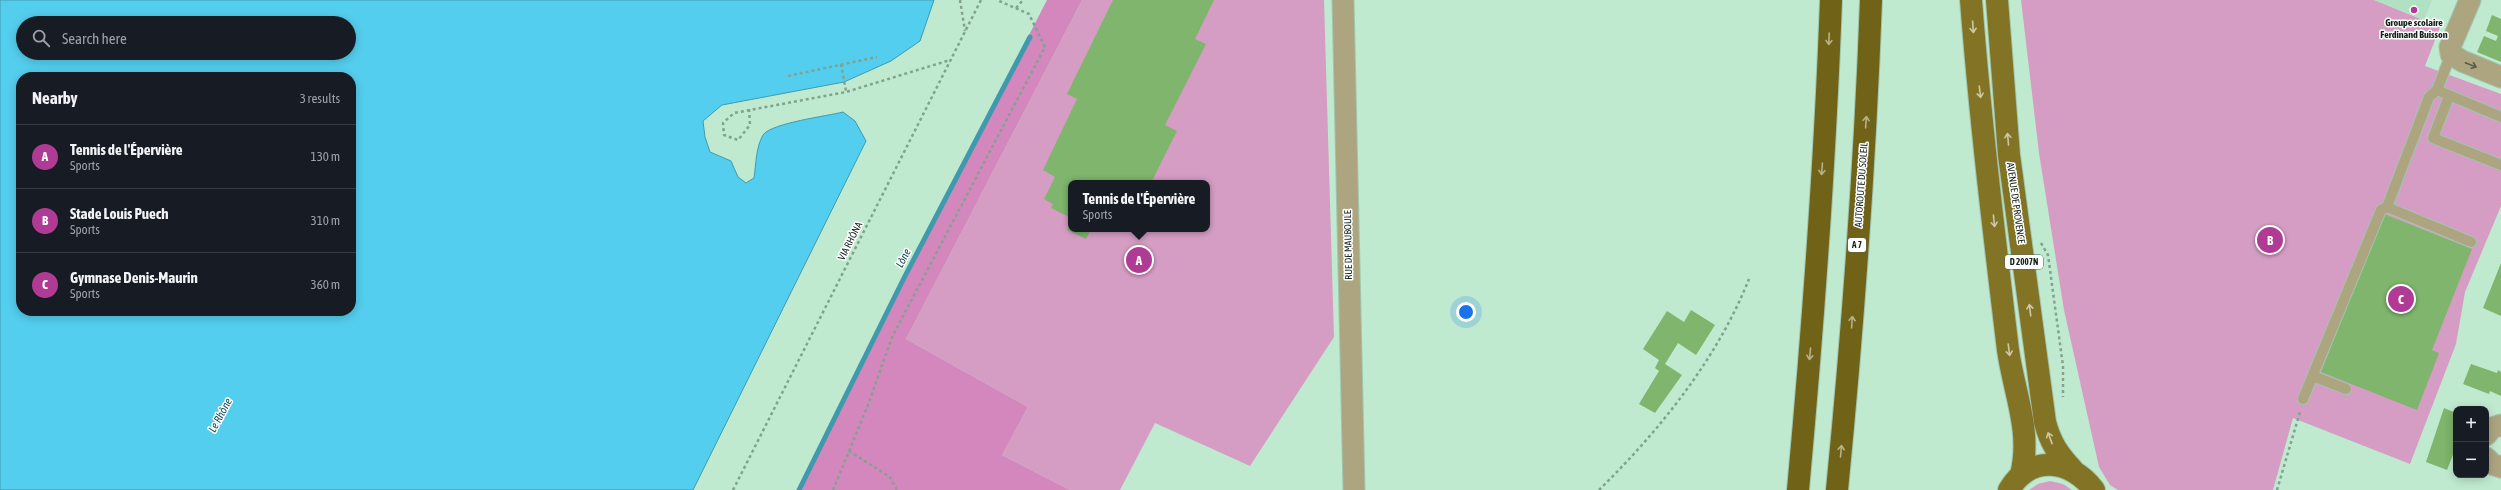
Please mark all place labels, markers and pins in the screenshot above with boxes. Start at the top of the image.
marker: Groupe scolaire Ferdinand Buisson [2409,5,2419,15]
place label: Groupe scolaire Ferdinand Buisson [2380,17,2448,40]
pin: B [2257,225,2283,255]
pin: A [1126,245,1152,275]
pin: C [2388,284,2414,314]

